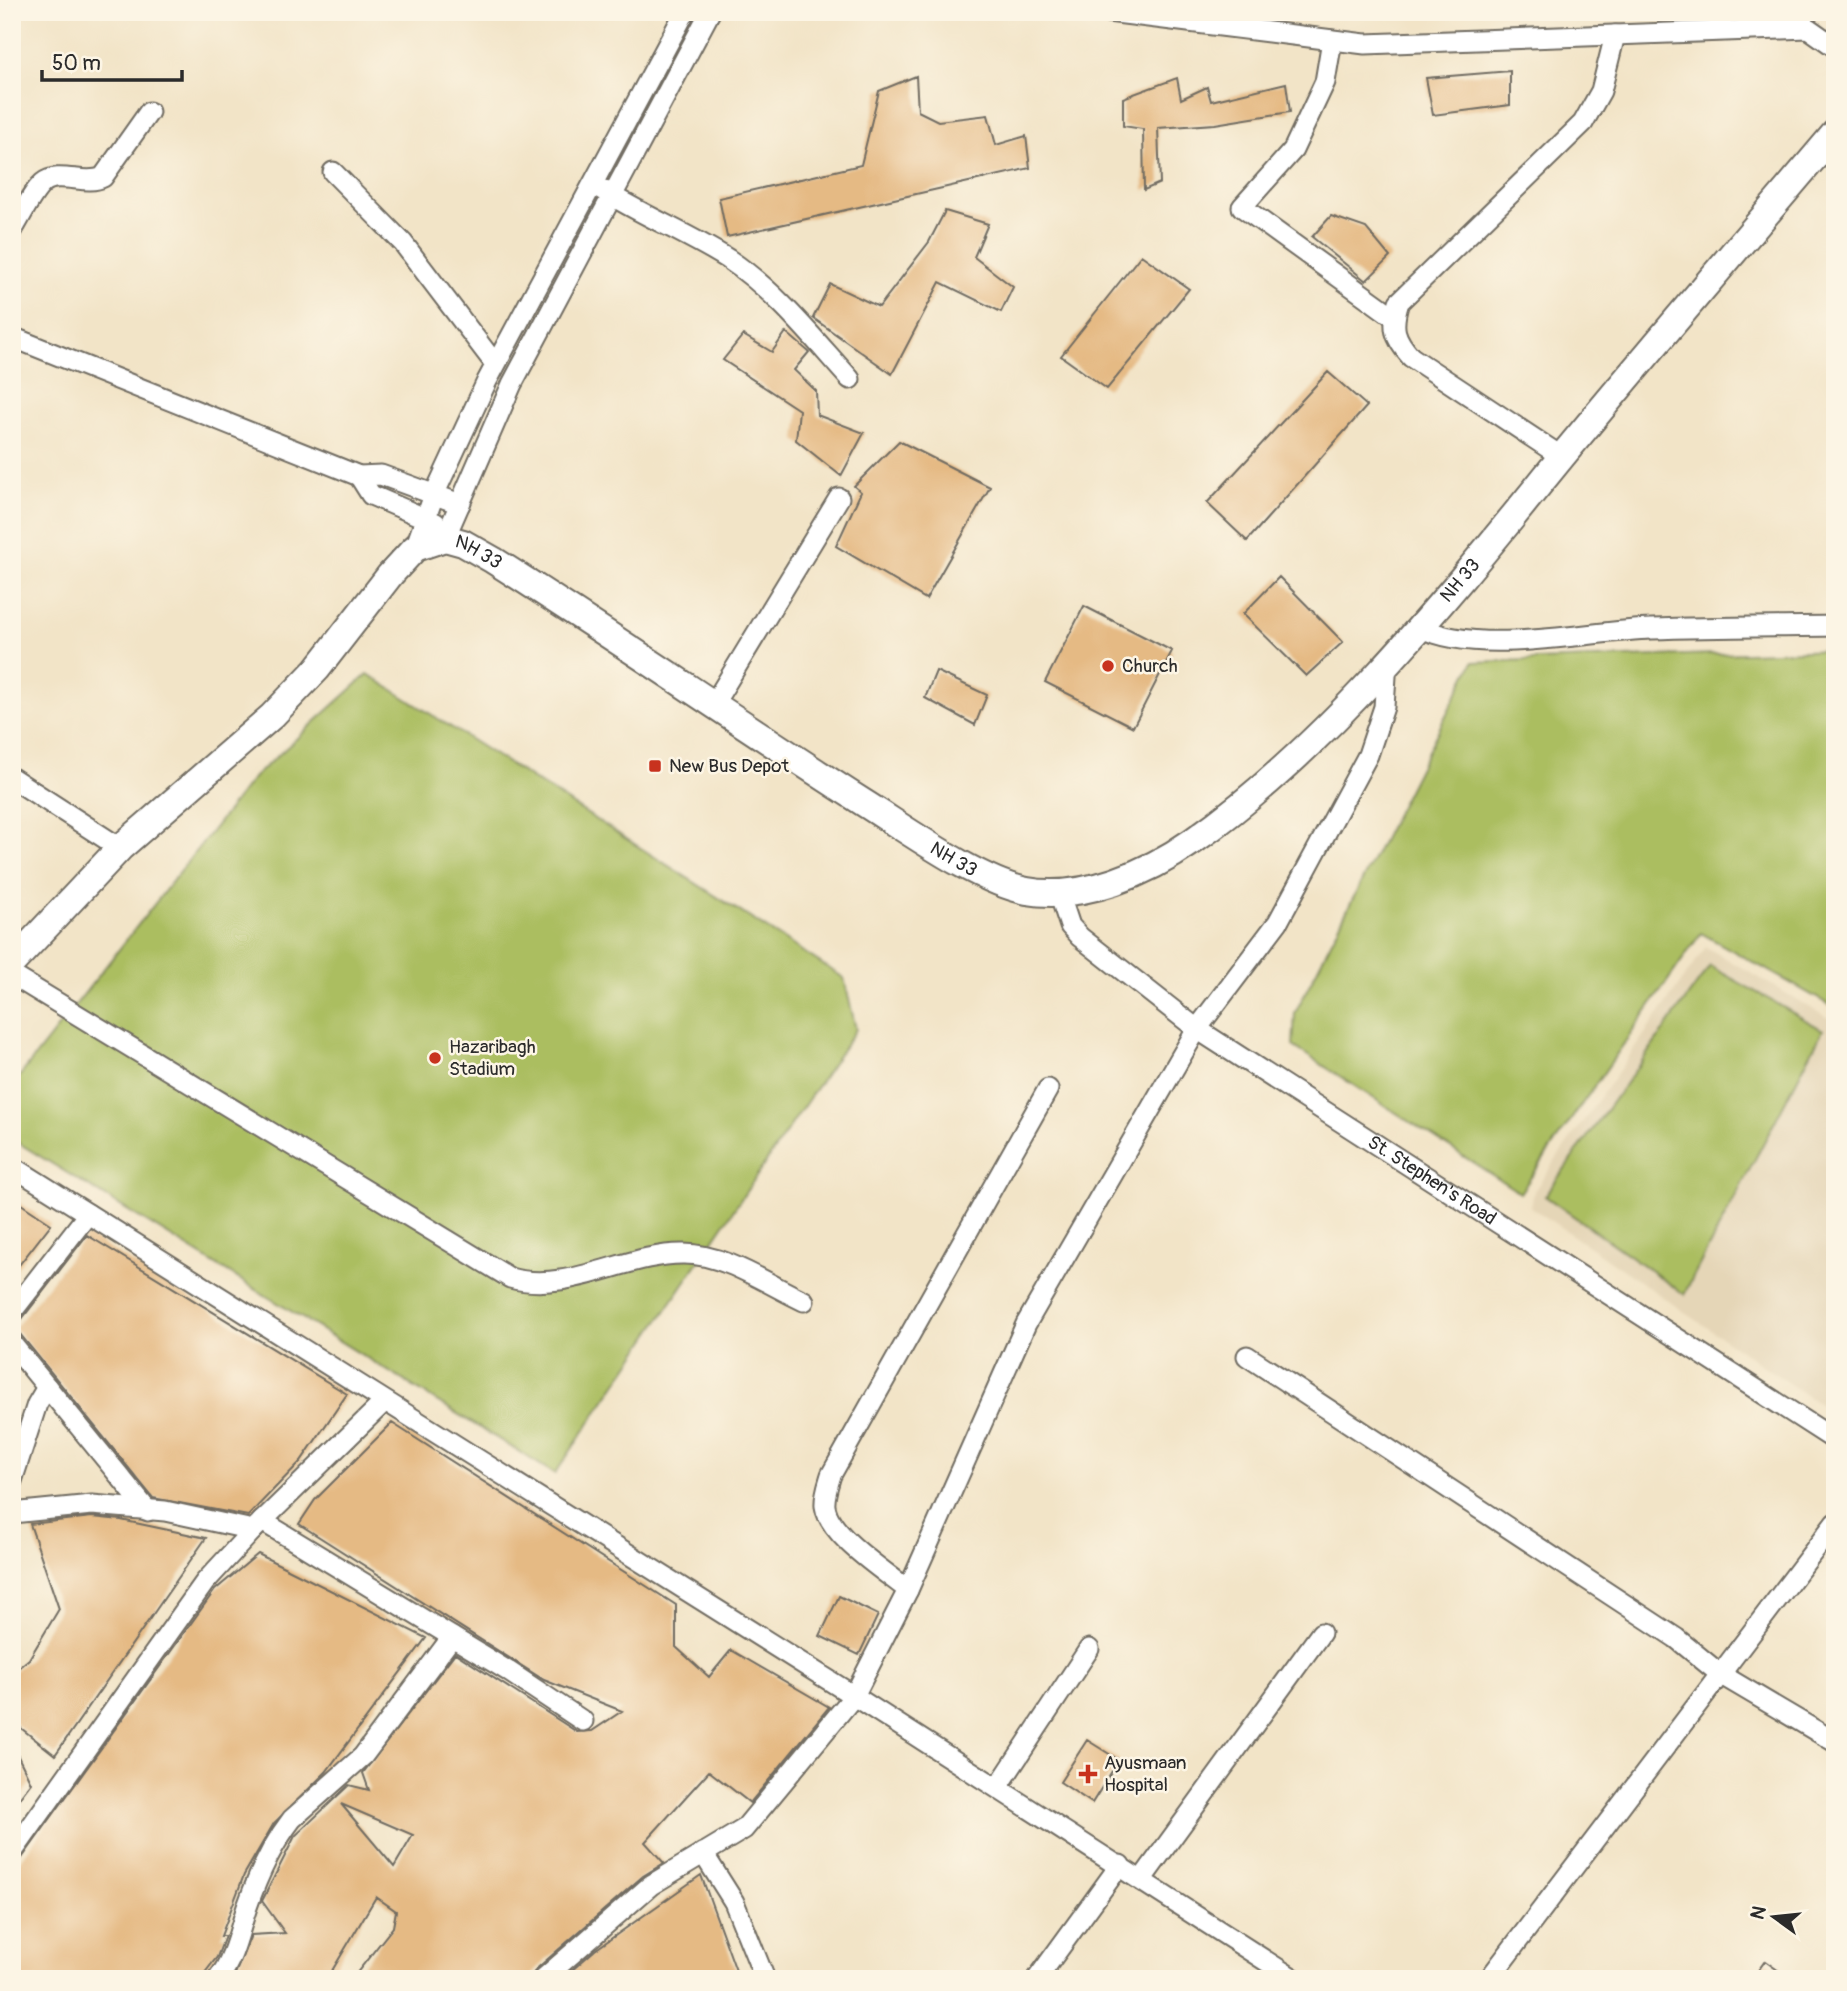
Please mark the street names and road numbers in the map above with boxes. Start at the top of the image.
street label: NH 33 [453,529,506,575]
street label: NH 33 [1435,554,1485,607]
street label: NH 33 [926,836,981,882]
street label: St. Stephen's Road [1363,1130,1501,1231]

